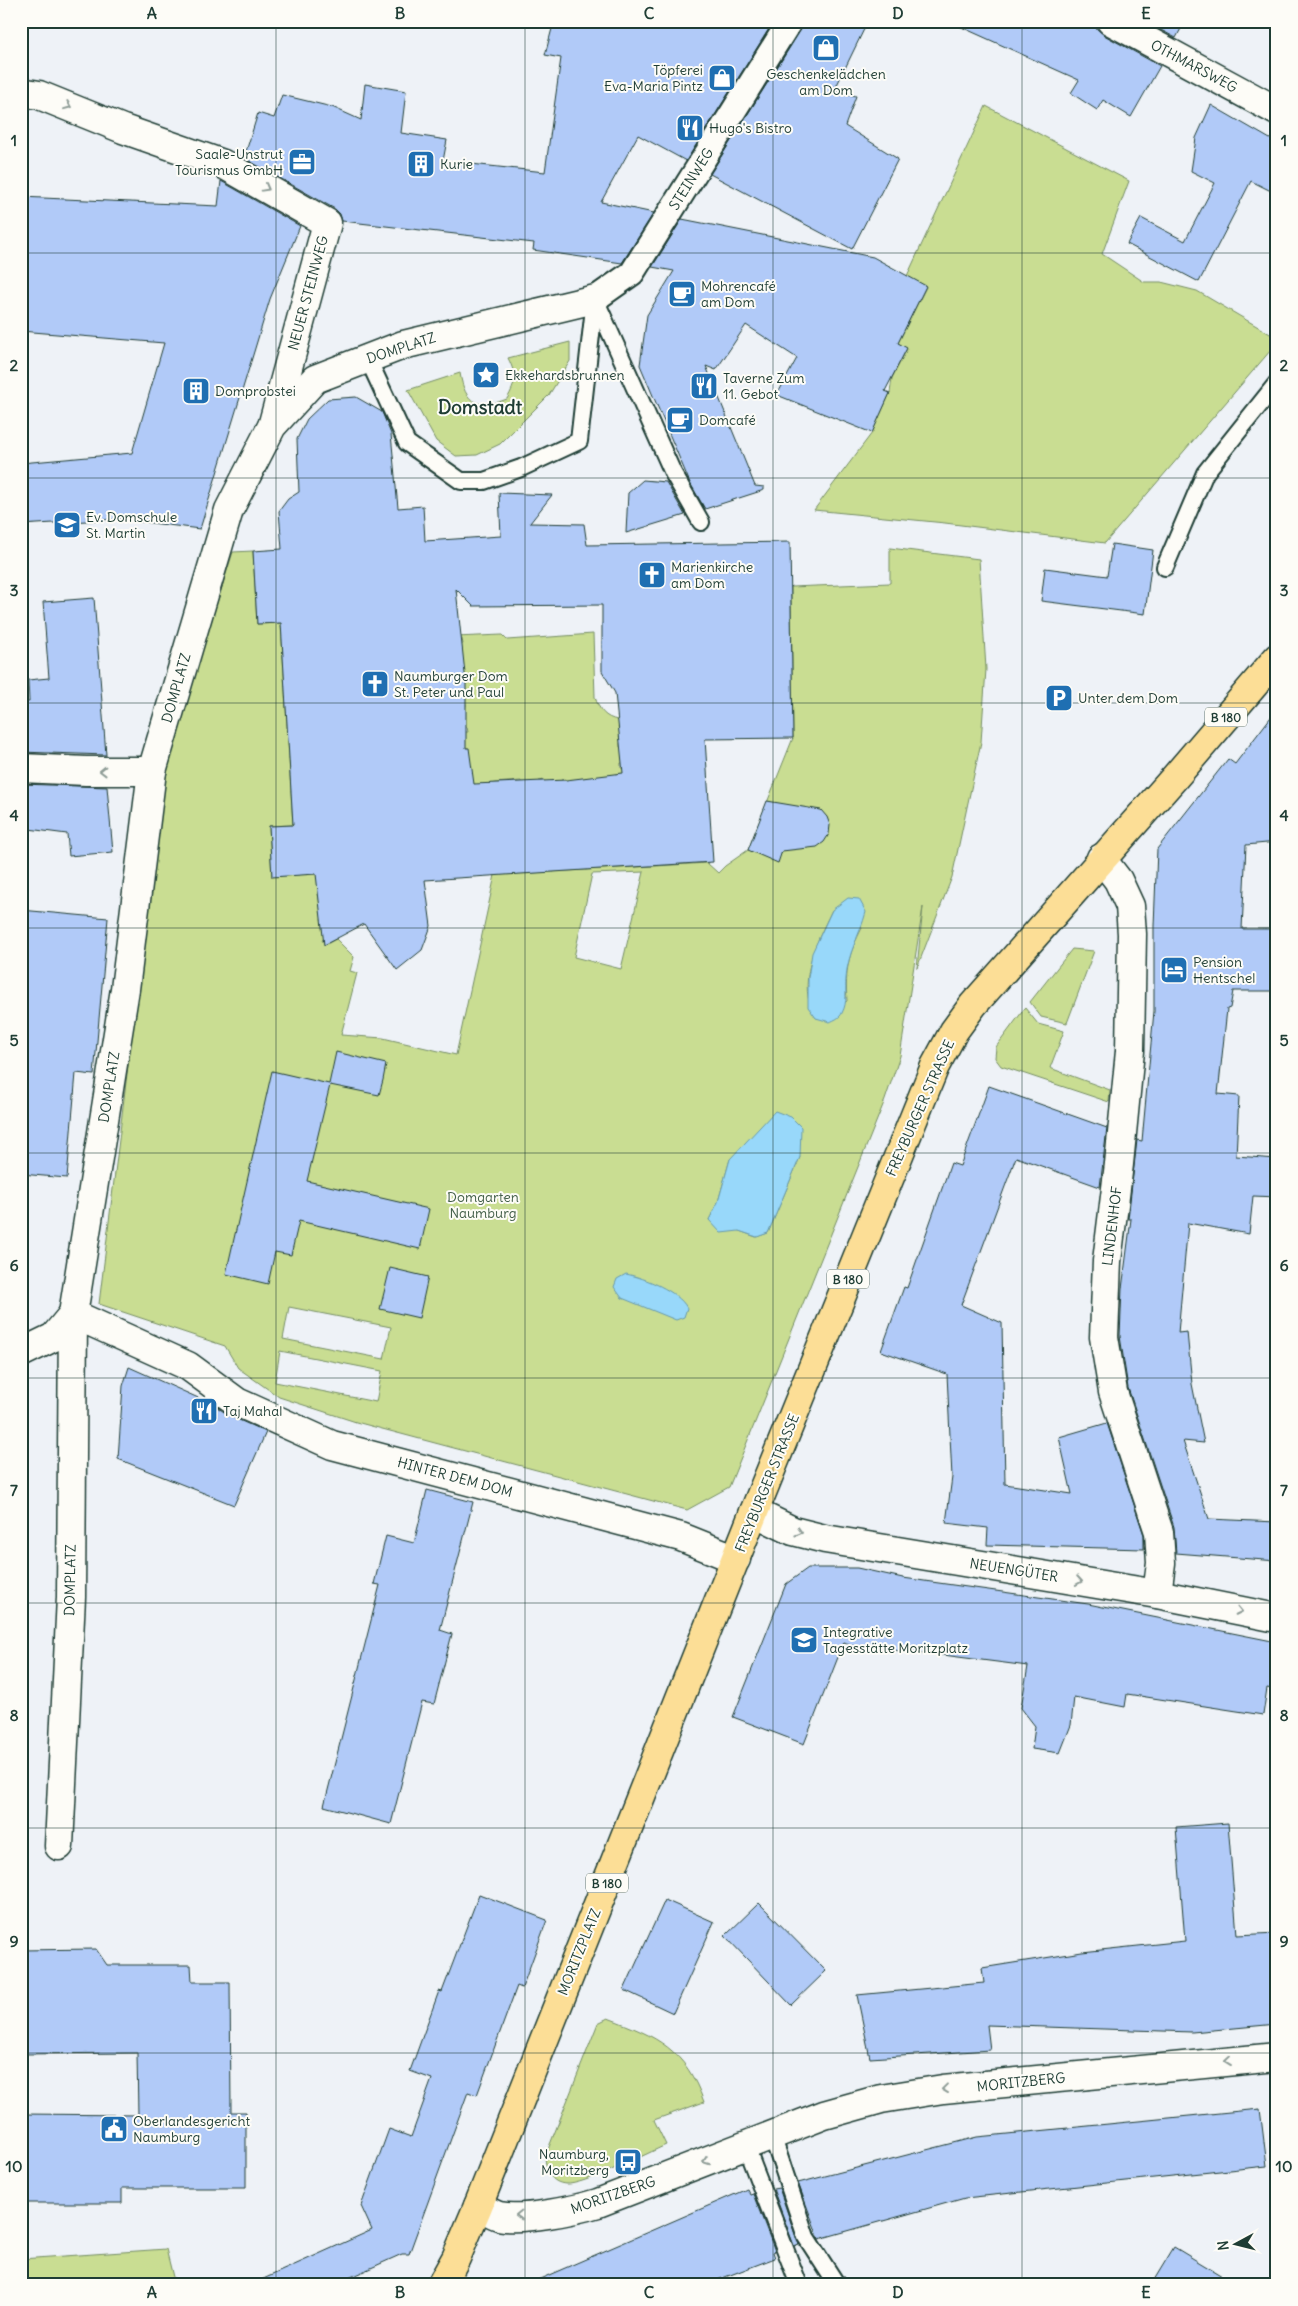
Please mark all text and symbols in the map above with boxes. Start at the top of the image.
text: A [147,3,157,23]
text: B [395,3,406,23]
text: C [644,3,655,23]
text: D [892,3,904,23]
text: E [1141,3,1151,23]
shop icon: Geschenkelädchen am Dom [811,33,841,63]
street label: OTHMARSWEG [1148,36,1240,96]
place label: Töpferei Eva-Maria Pintz [604,61,703,95]
shop icon: Töpferei Eva-Maria Pintz [707,63,737,93]
place label: Geschenkelädchen am Dom [766,65,886,99]
one-way arrow [63,101,71,111]
restaurant icon: Hugo's Bistro [675,113,705,143]
place label: Hugo's Bistro [709,119,792,137]
text: 1 [11,130,17,150]
text: 1 [1281,130,1287,150]
place label: Saale-Unstrut Tourismus GmbH [175,145,283,179]
street label: STEINWEG [665,145,717,213]
office icon: Saale-Unstrut Tourismus GmbH [287,147,317,177]
building icon: Kurie [406,149,436,179]
place label: Kurie [440,155,473,173]
one-way arrow [260,182,269,192]
street label: NEUER STEINWEG [284,234,332,352]
place label: Mohrencafé am Dom [701,277,776,311]
cafe icon: Mohrencafé am Dom [667,279,697,309]
street label: DOMPLATZ [364,328,438,368]
text: 2 [10,355,19,375]
text: 2 [1280,355,1289,375]
place icon: Ekkehardsbrunnen [471,360,501,390]
place label: Ekkehardsbrunnen [505,366,625,384]
place label: Taverne Zum 11. Gebot [723,369,805,403]
restaurant icon: Taverne Zum 11. Gebot [689,371,719,401]
building icon: Domprobstei [181,376,211,406]
place label: Domprobstei [215,382,296,400]
district label: Domstadt [438,395,523,419]
cafe icon: Domcafé [665,405,695,435]
place label: Domcafé [699,411,756,429]
place label: Ev. Domschule St. Martin [86,508,177,542]
school or university icon: Ev. Domschule St. Martin [52,510,82,540]
place label: Marienkirche am Dom [671,558,753,592]
church icon: Marienkirche am Dom [637,560,667,590]
text: 3 [9,580,19,600]
text: 3 [1279,580,1289,600]
street label: DOMPLATZ [157,651,195,725]
place label: Naumburger Dom St. Peter und Paul [394,667,508,701]
church icon: Naumburger Dom St. Peter und Paul [360,669,390,699]
parking icon: Unter dem Dom [1044,683,1074,713]
place label: Unter dem Dom [1078,689,1178,707]
road number: B 180 [1205,708,1247,726]
one-way arrow [99,766,107,776]
text: 4 [9,805,19,825]
text: 4 [1279,805,1289,825]
place label: Pension Hentschel [1193,953,1255,987]
hotel icon: Pension Hentschel [1159,955,1189,985]
text: 5 [9,1030,19,1050]
text: 5 [1279,1030,1289,1050]
street label: FREYBURGER STRASSE [882,1037,958,1179]
street label: DOMPLATZ [94,1050,124,1124]
street label: LINDENHOF [1098,1185,1126,1267]
park label: Domgarten Naumburg [447,1188,519,1222]
text: 6 [9,1255,19,1275]
text: 6 [1279,1255,1289,1275]
road number: B 180 [827,1270,869,1288]
restaurant icon: Taj Mahal [189,1396,219,1426]
place label: Taj Mahal [223,1402,282,1420]
street label: FREYBURGER STRASSE [731,1411,803,1555]
street label: HINTER DEM DOM [395,1453,515,1501]
text: 7 [10,1480,18,1500]
text: 7 [1280,1480,1288,1500]
one-way arrow [794,1527,802,1537]
street label: DOMPLATZ [60,1544,80,1616]
street label: NEUENGÜTER [968,1554,1060,1586]
one-way arrow [1076,1575,1084,1586]
one-way arrow [1235,1605,1243,1615]
place label: Integrative Tagesstätte Moritzplatz [823,1623,969,1657]
school or university icon: Integrative Tagesstätte Moritzplatz [789,1625,819,1655]
text: 8 [9,1705,19,1725]
text: 8 [1279,1705,1289,1725]
road number: B 180 [586,1874,628,1892]
street label: MORITZPLATZ [553,1906,605,1998]
text: 9 [9,1931,19,1951]
text: 9 [1279,1931,1289,1951]
one-way arrow [1224,2056,1232,2067]
street label: MORITZBERG [976,2068,1066,2096]
one-way arrow [940,2084,949,2094]
place label: Oberlandesgericht Naumburg [133,2112,250,2146]
public building icon: Oberlandesgericht Naumburg [99,2114,129,2144]
place label: Naumburg, Moritzberg [539,2145,609,2179]
bus stop icon: Naumburg, Moritzberg [613,2147,643,2177]
one-way arrow [702,2154,711,2165]
text: 10 [6,2156,22,2176]
text: 10 [1276,2156,1292,2176]
street label: MORITZBERG [568,2172,658,2218]
one-way arrow [515,2210,523,2221]
north arrow [1210,2218,1260,2268]
text: N [1214,2240,1233,2251]
text: A [147,2282,157,2302]
text: B [395,2282,406,2302]
text: C [644,2282,655,2302]
text: D [892,2282,904,2302]
text: E [1141,2282,1151,2302]

